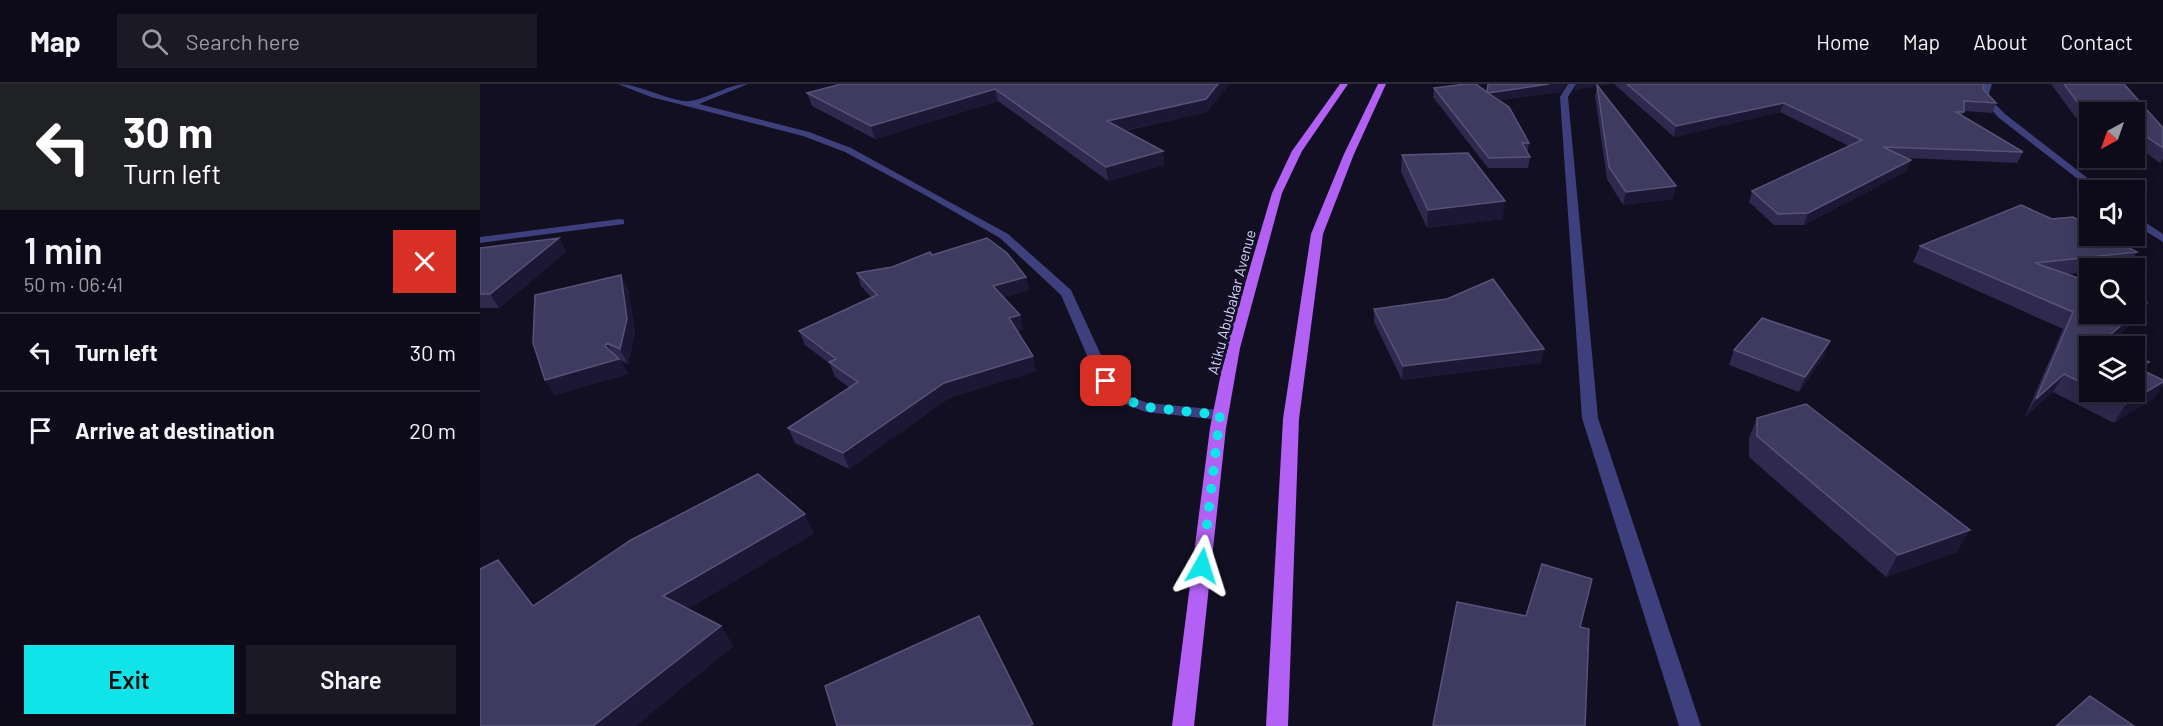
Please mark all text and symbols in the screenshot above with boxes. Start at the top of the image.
search box [117,14,537,68]
text: Map [30,24,81,58]
icon: search [138,25,171,58]
text: Search here [186,28,300,54]
text: Home [1816,29,1870,54]
text: Map [1903,29,1940,54]
text: About [1973,29,2028,54]
text: Contact [2061,29,2133,54]
north arrow [2079,102,2145,168]
map controls [2079,102,2145,402]
text: 30 m [123,106,213,156]
icon: left [24,108,102,186]
text: Turn left [123,157,221,189]
button: sound [2079,180,2145,246]
text: 1 min [24,228,103,271]
street label: Atiku Abubakar Avenue [1203,228,1259,376]
button: close [393,230,456,293]
button: search [2079,258,2145,324]
text: 50 m · 06:41 [24,272,123,296]
icon: left [24,336,57,369]
button: layers [2079,336,2145,402]
text: Turn left [75,339,158,365]
text: 30 m [410,339,456,365]
pin [1080,355,1131,406]
icon: arrive [1089,364,1122,397]
icon: arrive [24,414,57,447]
text: Arrive at destination [75,417,274,443]
text: 20 m [409,417,456,443]
position arrow [1170,534,1234,598]
button: Exit [24,645,234,714]
button: Share [246,645,456,714]

